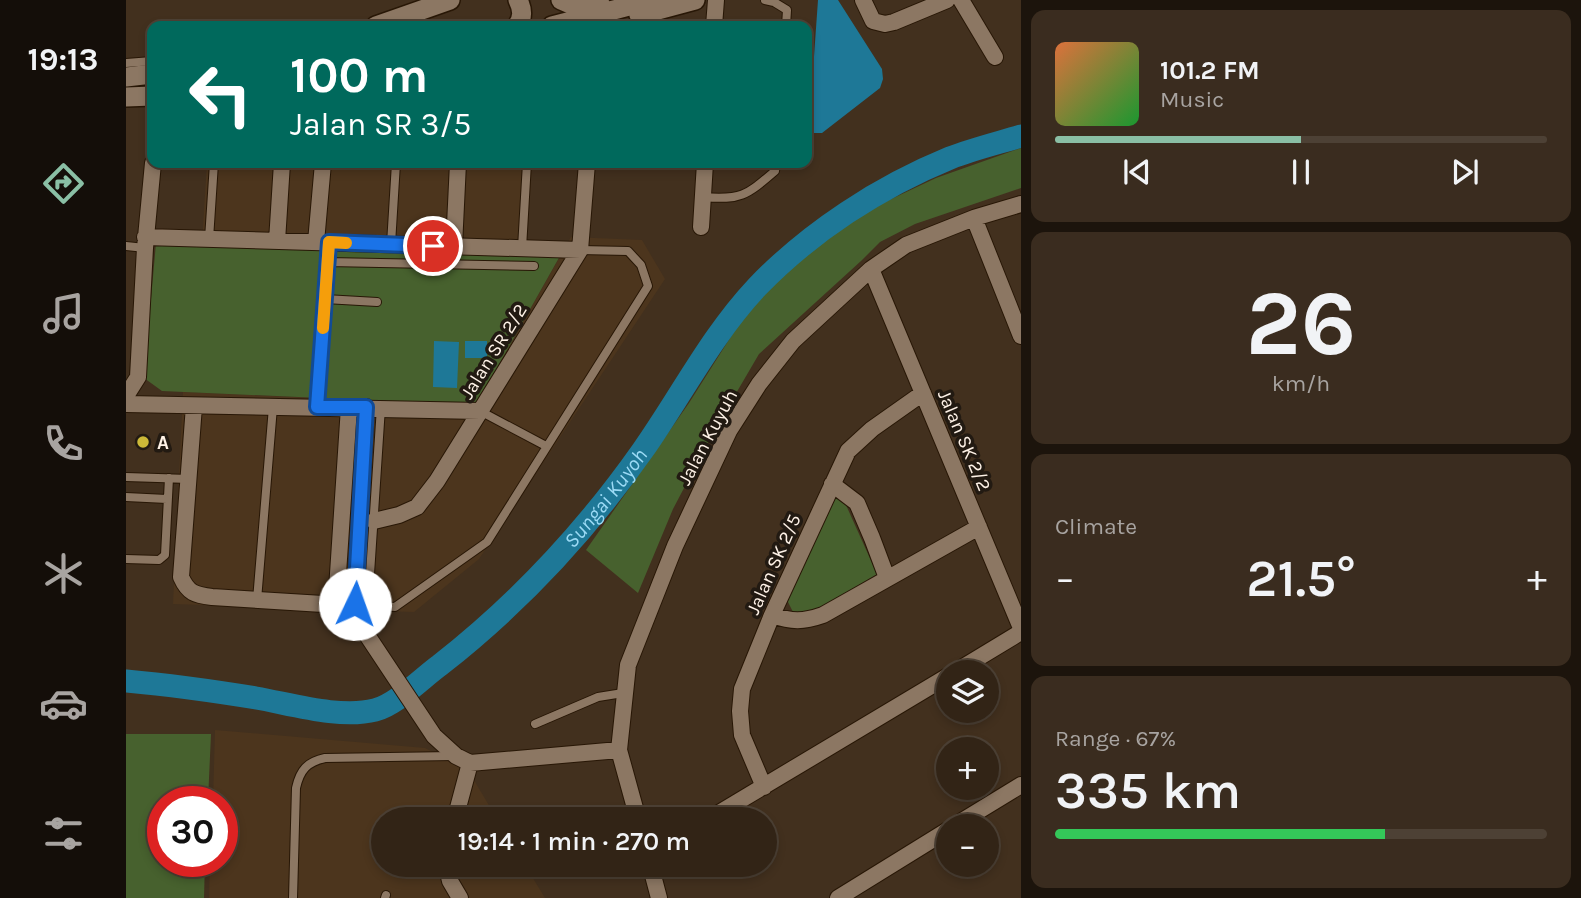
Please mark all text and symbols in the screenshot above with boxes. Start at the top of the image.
text: 19:13 [28,41,98,78]
text: 100 m [290,47,428,104]
icon: left [175,49,266,140]
text: 101.2 FM [1160,55,1260,86]
text: Music [1160,86,1224,113]
text: Jalan SR 3/5 [290,106,471,143]
icon: previous [1118,153,1156,191]
icon: pause [1282,153,1320,191]
icon: next [1446,153,1484,191]
icon: directions [39,159,88,208]
pin [403,216,463,276]
icon: arrive [414,227,452,265]
text: 26 [1246,271,1356,377]
icon: music [39,289,88,338]
street label: Jalan SR 2/2 [456,300,532,403]
text: km/h [1272,370,1330,397]
street label: Jalan Kuyuh [674,386,742,489]
street label: Jalan SK 2/2 [933,387,995,494]
icon: phone [39,419,88,468]
place label: A [157,432,169,454]
marker: A [135,434,151,450]
water label: Sungai Kuyoh [559,444,652,553]
street label: Jalan SK 2/5 [742,511,806,618]
text: Climate [1055,513,1137,540]
text: 21.5° [1246,548,1356,609]
icon: climate [39,549,88,598]
text: − [1055,556,1075,601]
text: + [1527,556,1547,601]
position arrow [318,567,392,641]
map controls [936,660,999,877]
button: layers [936,660,999,723]
icon: car [39,679,88,728]
text: Range · 67% [1055,725,1176,752]
button: + [936,737,999,800]
text: 335 km [1055,760,1241,821]
speed limit sign: 30 [147,786,238,877]
icon: filters [39,809,88,858]
button: − [936,814,999,877]
text: 19:14 · 1 min · 270 m [458,826,690,857]

